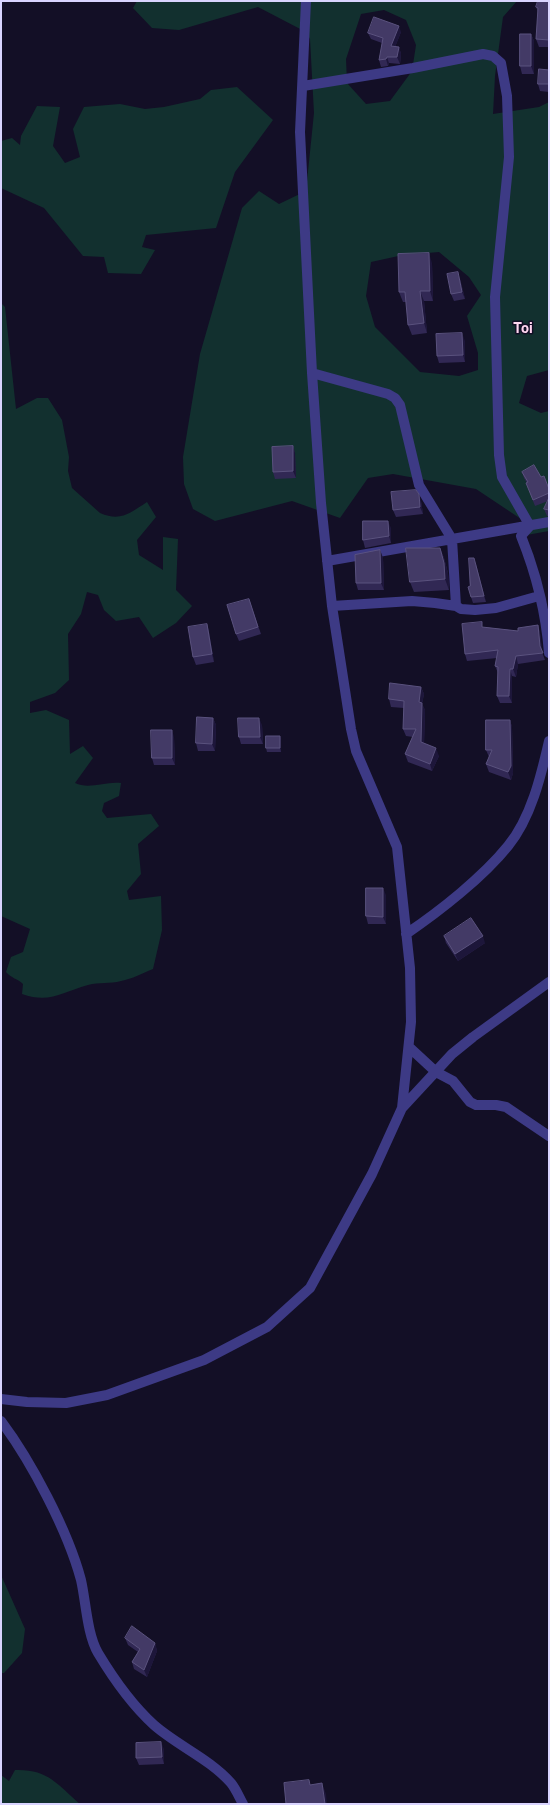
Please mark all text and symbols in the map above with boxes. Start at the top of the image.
district label: Toi [513,321,533,337]

